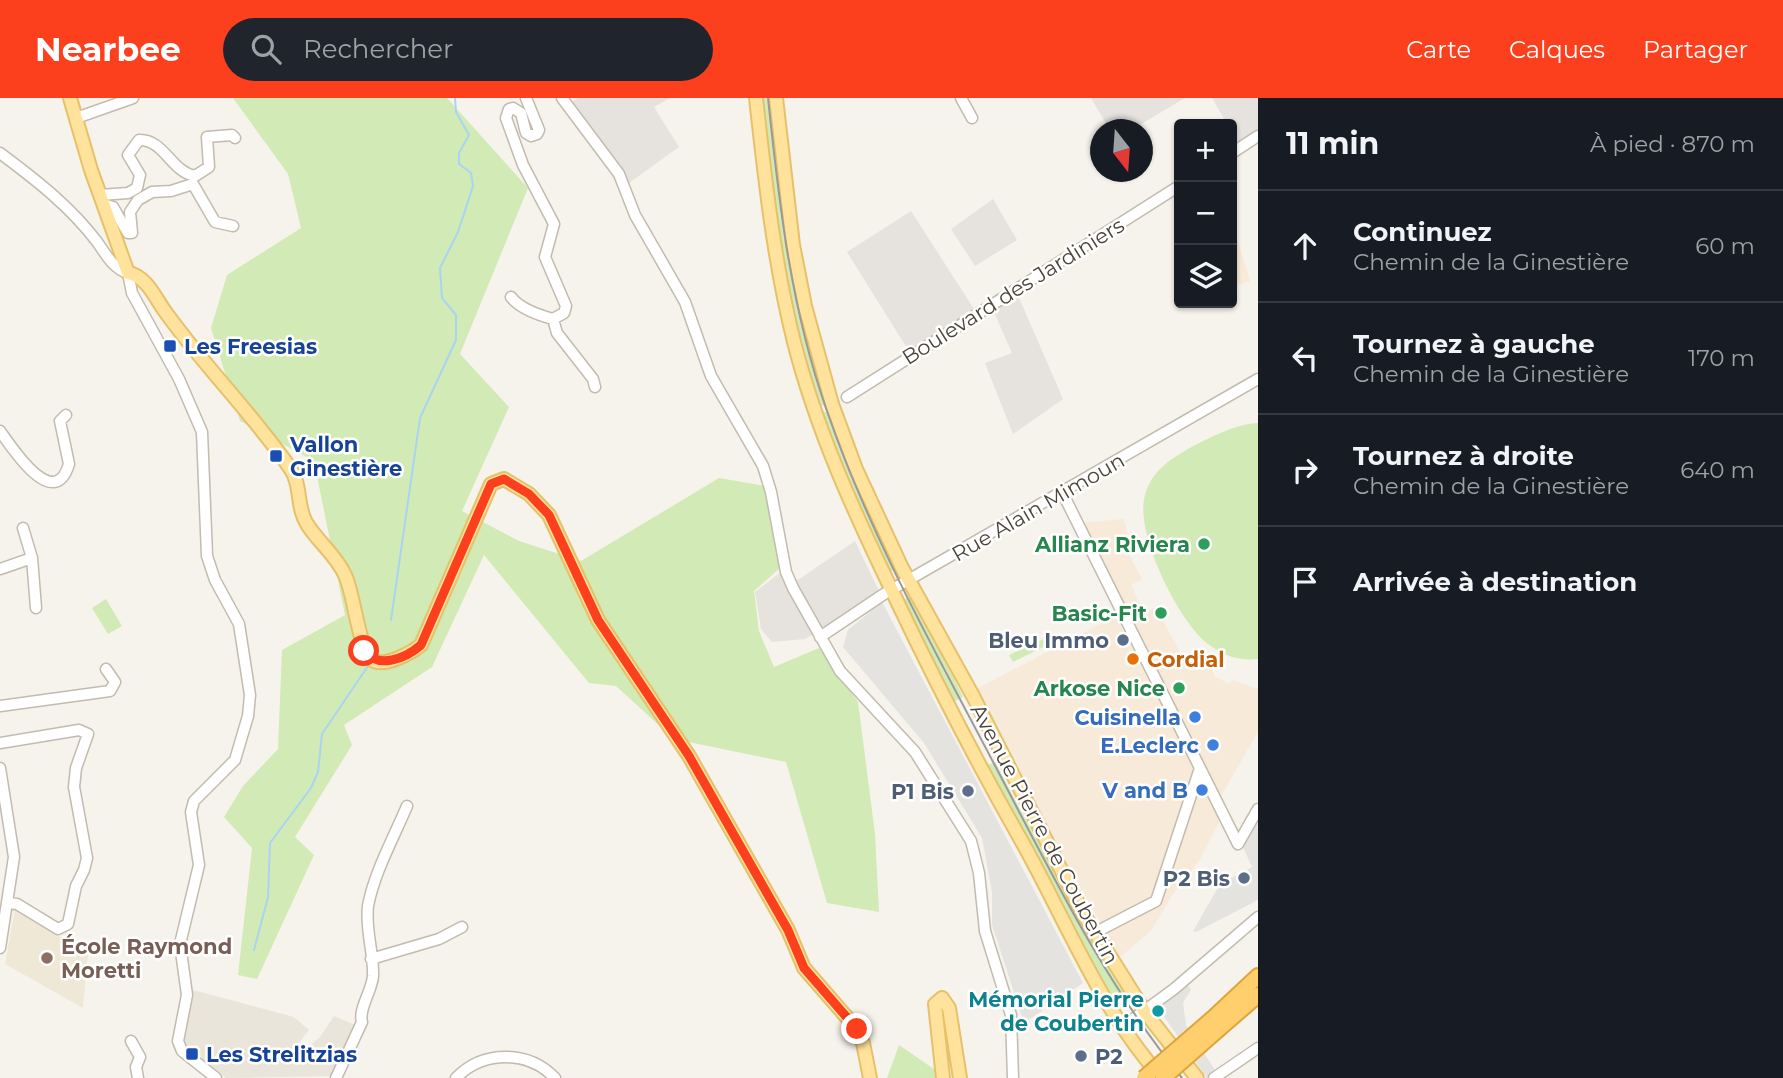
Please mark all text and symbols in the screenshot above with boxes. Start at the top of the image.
search box [223,18,713,81]
text: Nearbee [35,29,181,69]
icon: search [247,30,285,68]
text: Rechercher [303,33,453,65]
text: Carte [1406,35,1471,64]
text: Calques [1509,35,1605,64]
text: Partager [1643,35,1748,64]
north arrow [1090,119,1153,182]
map controls [1174,119,1237,308]
button: + [1174,119,1237,182]
text: 11 min [1286,125,1379,162]
text: À pied · 870 m [1590,130,1755,158]
button: − [1174,182,1237,245]
street label: Boulevard des Jardiniers [897,212,1129,370]
text: Continuez [1353,216,1492,248]
icon: ahead [1286,227,1324,265]
text: 60 m [1695,232,1755,260]
button: layers [1174,245,1237,308]
text: Chemin de la Ginestière [1353,248,1629,276]
text: Tournez à gauche [1353,328,1595,360]
place label: Les Freesias [184,334,317,359]
marker: Les Freesias [162,338,178,354]
icon: left [1286,339,1324,377]
text: 170 m [1688,344,1755,372]
text: Chemin de la Ginestière [1353,360,1629,388]
place label: Vallon Ginestière [289,432,402,481]
text: Tournez à droite [1353,440,1574,472]
street label: Rue Alain Mimoun [947,447,1129,567]
marker: Vallon Ginestière [268,448,284,464]
icon: right [1286,451,1324,489]
text: 640 m [1680,456,1755,484]
text: Chemin de la Ginestière [1353,472,1629,500]
place label: Allianz Riviera [1034,532,1190,557]
marker: Allianz Riviera [1196,536,1212,552]
icon: arrive [1286,563,1324,601]
text: Arrivée à destination [1353,566,1637,598]
place label: Basic-Fit [1052,601,1147,626]
marker: Basic-Fit [1153,605,1169,621]
place label: Bleu Immo [988,628,1109,653]
marker: Bleu Immo [1115,632,1131,648]
route start [348,635,379,666]
place label: Cordial [1147,647,1225,672]
marker: Cordial [1125,651,1141,667]
place label: Arkose Nice [1033,676,1165,701]
marker: Arkose Nice [1171,680,1187,696]
street label: Avenue Pierre de Coubertin [966,700,1124,968]
place label: Cuisinella [1074,705,1181,730]
marker: Cuisinella [1187,709,1203,725]
place label: E.Leclerc [1100,733,1200,758]
marker: E.Leclerc [1205,737,1221,753]
place label: V and B [1101,778,1188,803]
place label: P1 Bis [891,779,954,804]
marker: V and B [1194,782,1210,798]
marker: P1 Bis [960,783,976,799]
place label: P2 Bis [1163,866,1230,891]
marker: P2 Bis [1236,870,1252,886]
place label: École Raymond Moretti [61,934,232,983]
marker: École Raymond Moretti [39,950,55,966]
place label: Mémorial Pierre de Coubertin [968,987,1144,1036]
marker: Mémorial Pierre de Coubertin [1150,1003,1166,1019]
route end [841,1013,872,1044]
place label: Les Strelitzias [206,1042,357,1067]
place label: P2 [1095,1044,1123,1069]
marker: Les Strelitzias [184,1046,200,1062]
marker: P2 [1073,1048,1089,1064]

